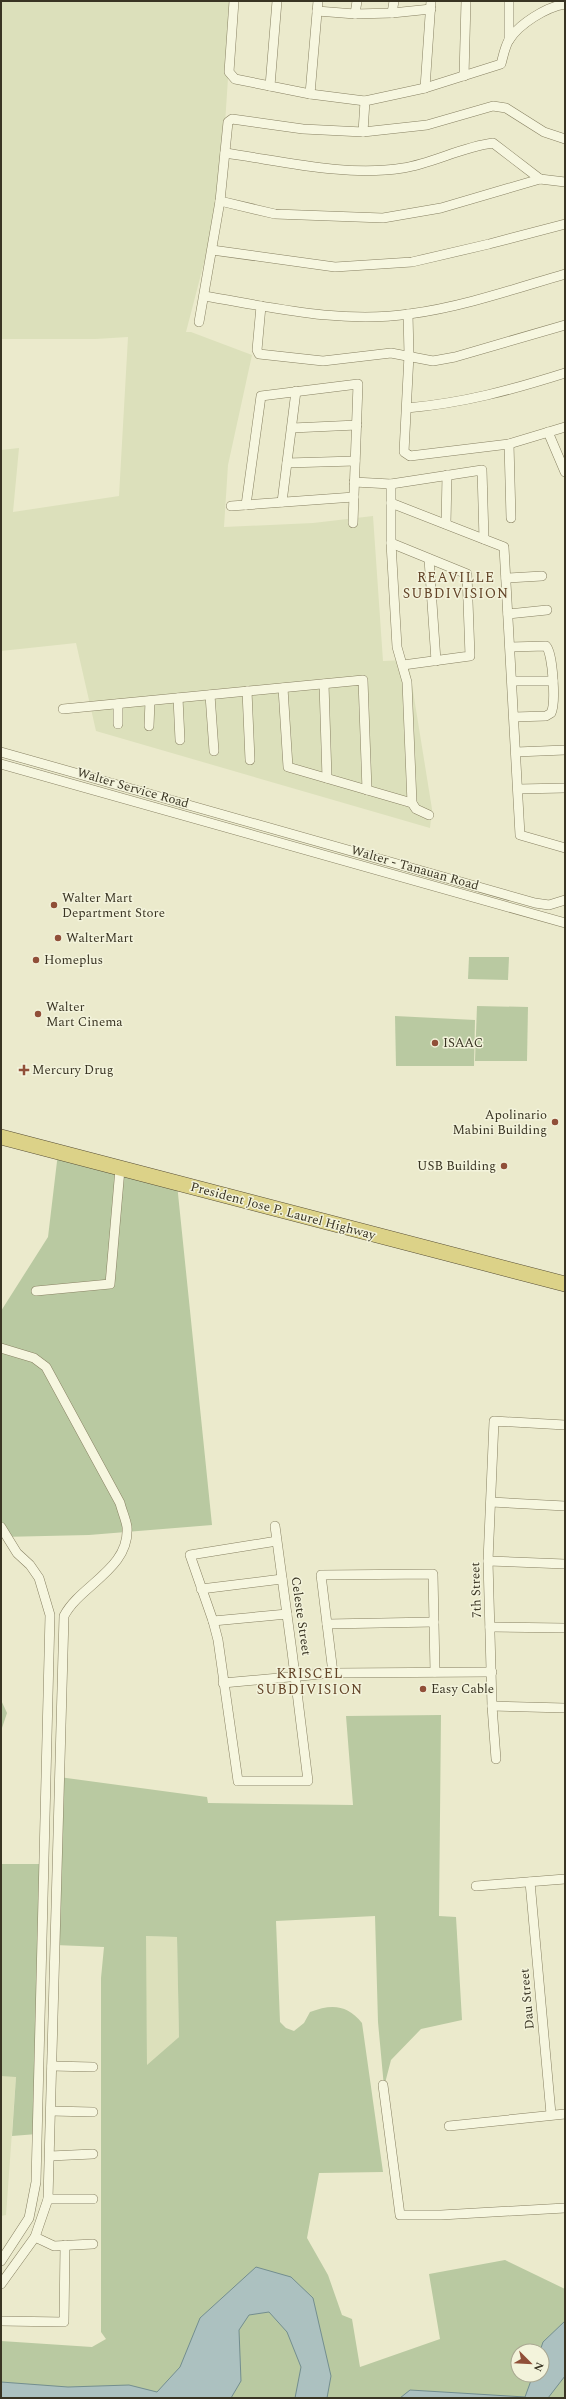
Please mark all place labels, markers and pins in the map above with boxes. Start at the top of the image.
place label: Walter Mart Department Store [62,888,165,923]
marker: Walter Mart Department Store [49,900,59,910]
place label: WalterMart [66,928,134,948]
marker: WalterMart [53,933,63,943]
place label: Homeplus [44,950,103,970]
marker: Homeplus [31,955,41,965]
place label: Walter Mart Cinema [46,997,123,1032]
marker: Walter Mart Cinema [33,1009,43,1019]
place label: ISAAC [443,1033,483,1053]
marker: ISAAC [430,1038,440,1048]
place label: Mercury Drug [32,1060,114,1080]
marker: Mercury Drug [19,1065,29,1075]
place label: Apolinario Mabini Building [452,1105,547,1140]
marker: Apolinario Mabini Building [550,1117,560,1127]
place label: USB Building [417,1156,496,1176]
marker: USB Building [499,1161,509,1171]
place label: Easy Cable [431,1679,494,1699]
marker: Easy Cable [418,1684,428,1694]

